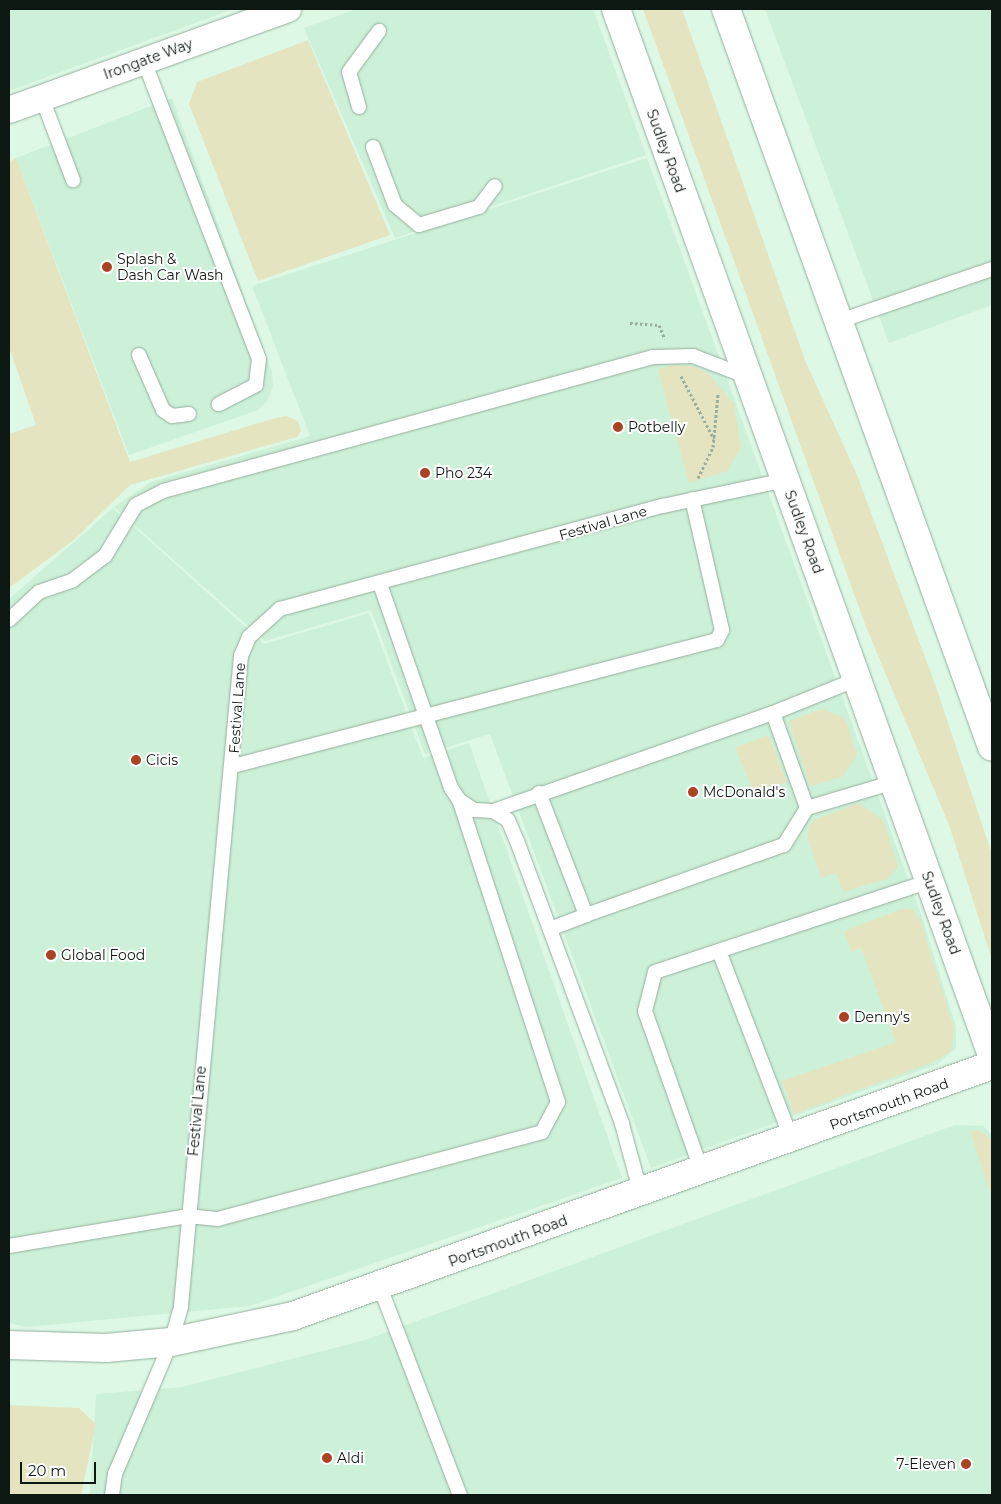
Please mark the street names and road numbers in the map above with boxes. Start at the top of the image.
street label: Irongate Way [101,35,195,83]
street label: Sudley Road [643,107,689,195]
street label: Sudley Road [781,488,827,576]
street label: Festival Lane [557,502,649,544]
street label: Festival Lane [225,662,249,754]
street label: Sudley Road [918,869,964,957]
street label: Festival Lane [185,1065,209,1157]
street label: Portsmouth Road [827,1075,951,1133]
street label: Portsmouth Road [446,1212,570,1270]

